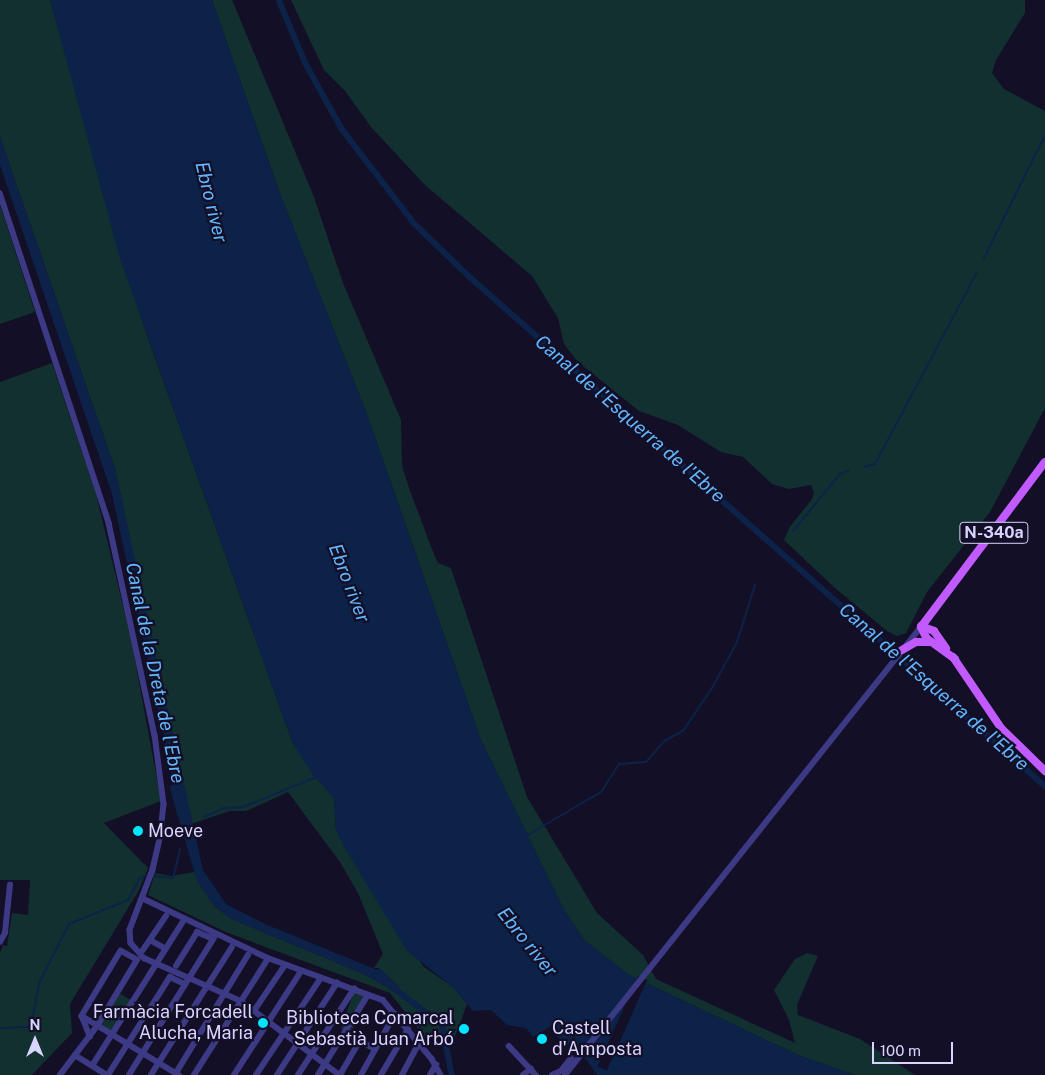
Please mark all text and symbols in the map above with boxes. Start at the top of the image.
water label: Ebro river [190,159,232,245]
water label: Canal de l'Esquerra de l'Ebre [530,330,730,508]
road number: N-340a [959,520,1029,546]
water label: Ebro river [324,540,374,626]
water label: Canal de la Dreta de l'Ebre [120,560,190,786]
water label: Canal de l'Esquerra de l'Ebre [834,598,1034,776]
place label: Moeve [148,820,203,842]
marker: Moeve [132,825,144,837]
water label: Ebro river [492,903,562,981]
place label: Farmàcia Forcadell Alucha, Maria [93,1002,253,1044]
place label: Biblioteca Comarcal Sebastià Juan Arbó [286,1008,454,1050]
north arrow [10,1015,60,1065]
text: N [30,1017,40,1033]
marker: Farmàcia Forcadell Alucha, Maria [257,1017,269,1029]
place label: Castell d'Amposta [552,1018,642,1060]
marker: Biblioteca Comarcal Sebastià Juan Arbó [458,1023,470,1035]
scale bar [875,1032,956,1064]
marker: Castell d'Amposta [536,1033,548,1045]
text: 100 m [880,1042,921,1059]

